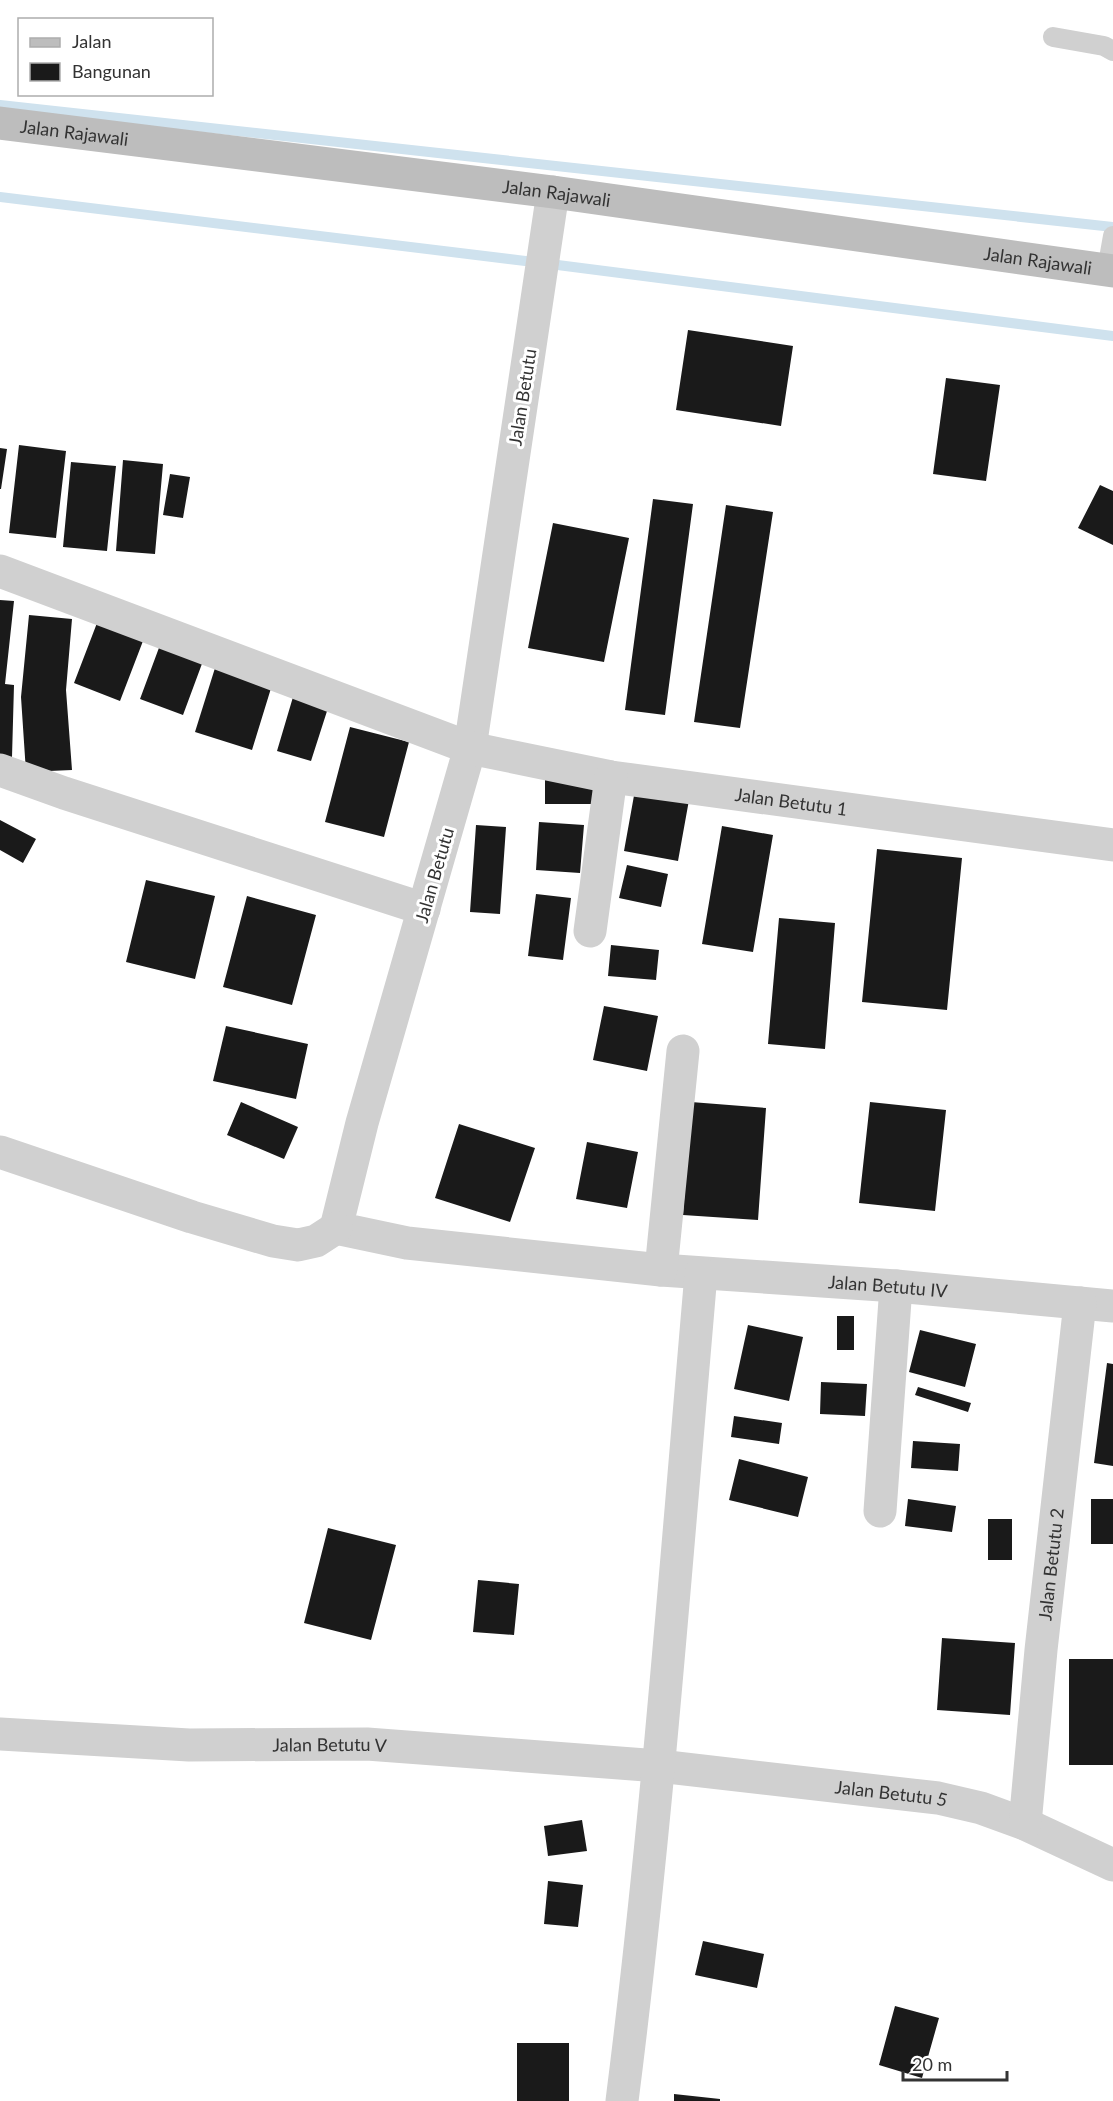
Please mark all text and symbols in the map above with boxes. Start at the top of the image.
legend [18,18,213,96]
text: Jalan [72,30,111,52]
text: Bangunan [72,60,151,82]
street label: Jalan Rajawali [19,115,130,150]
street label: Jalan Rajawali [501,175,612,211]
street label: Jalan Rajawali [982,242,1093,279]
street label: Jalan Betutu [503,347,541,447]
street label: Jalan Betutu 1 [734,783,849,820]
street label: Jalan Betutu [410,825,458,925]
street label: Jalan Betutu IV [827,1270,949,1302]
street label: Jalan Betutu 2 [1033,1507,1068,1622]
street label: Jalan Betutu V [273,1733,388,1757]
street label: Jalan Betutu 5 [834,1775,950,1811]
scale bar [903,2044,1006,2082]
text: 20 m [912,2053,952,2075]

